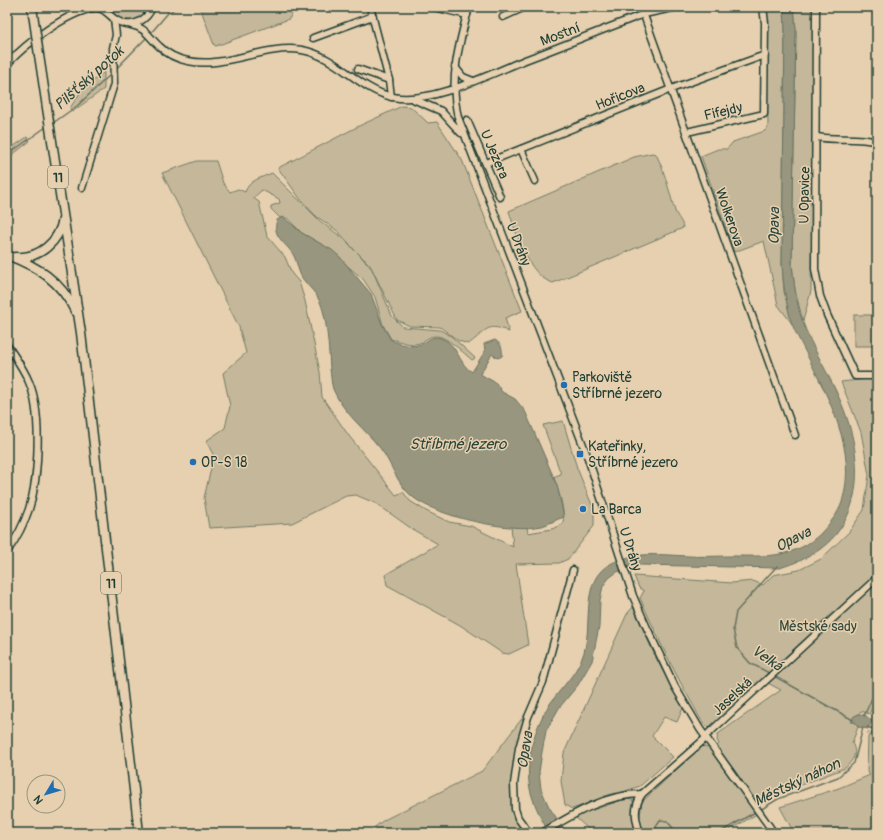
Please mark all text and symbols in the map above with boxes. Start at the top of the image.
street label: Mostní [538,19,583,50]
water label: Pilšťský potok [51,41,129,114]
street label: Hořicova [593,79,647,114]
street label: Fifejdy [702,99,744,124]
street label: U Jezera [477,127,512,181]
road number: 11 [48,166,68,188]
street label: U Opavice [796,166,813,224]
street label: Wolkerova [712,186,747,249]
water label: Opava [765,206,784,245]
street label: U Dráhy [503,220,535,268]
place label: Parkoviště Stříbrné jezero [572,369,662,402]
marker: Parkoviště Stříbrné jezero [559,380,569,390]
water label: Stříbrné jezero [410,435,507,454]
place label: Kateřinky, Stříbrné jezero [588,438,678,471]
marker: Kateřinky, Stříbrné jezero [575,449,585,459]
place label: OP-S 18 [201,454,247,471]
marker: OP-S 18 [188,457,198,467]
place label: La Barca [591,501,642,518]
marker: La Barca [578,504,588,514]
water label: Opava [772,522,815,556]
street label: U Dráhy [615,525,646,573]
road number: 11 [101,572,121,594]
park label: Městské sady [779,618,857,635]
water label: Velká [748,641,787,676]
street label: Jaselská [709,674,756,719]
water label: Opava [513,729,538,770]
water label: Městský náhon [751,754,845,811]
north arrow [26,774,66,814]
text: N [31,792,46,807]

